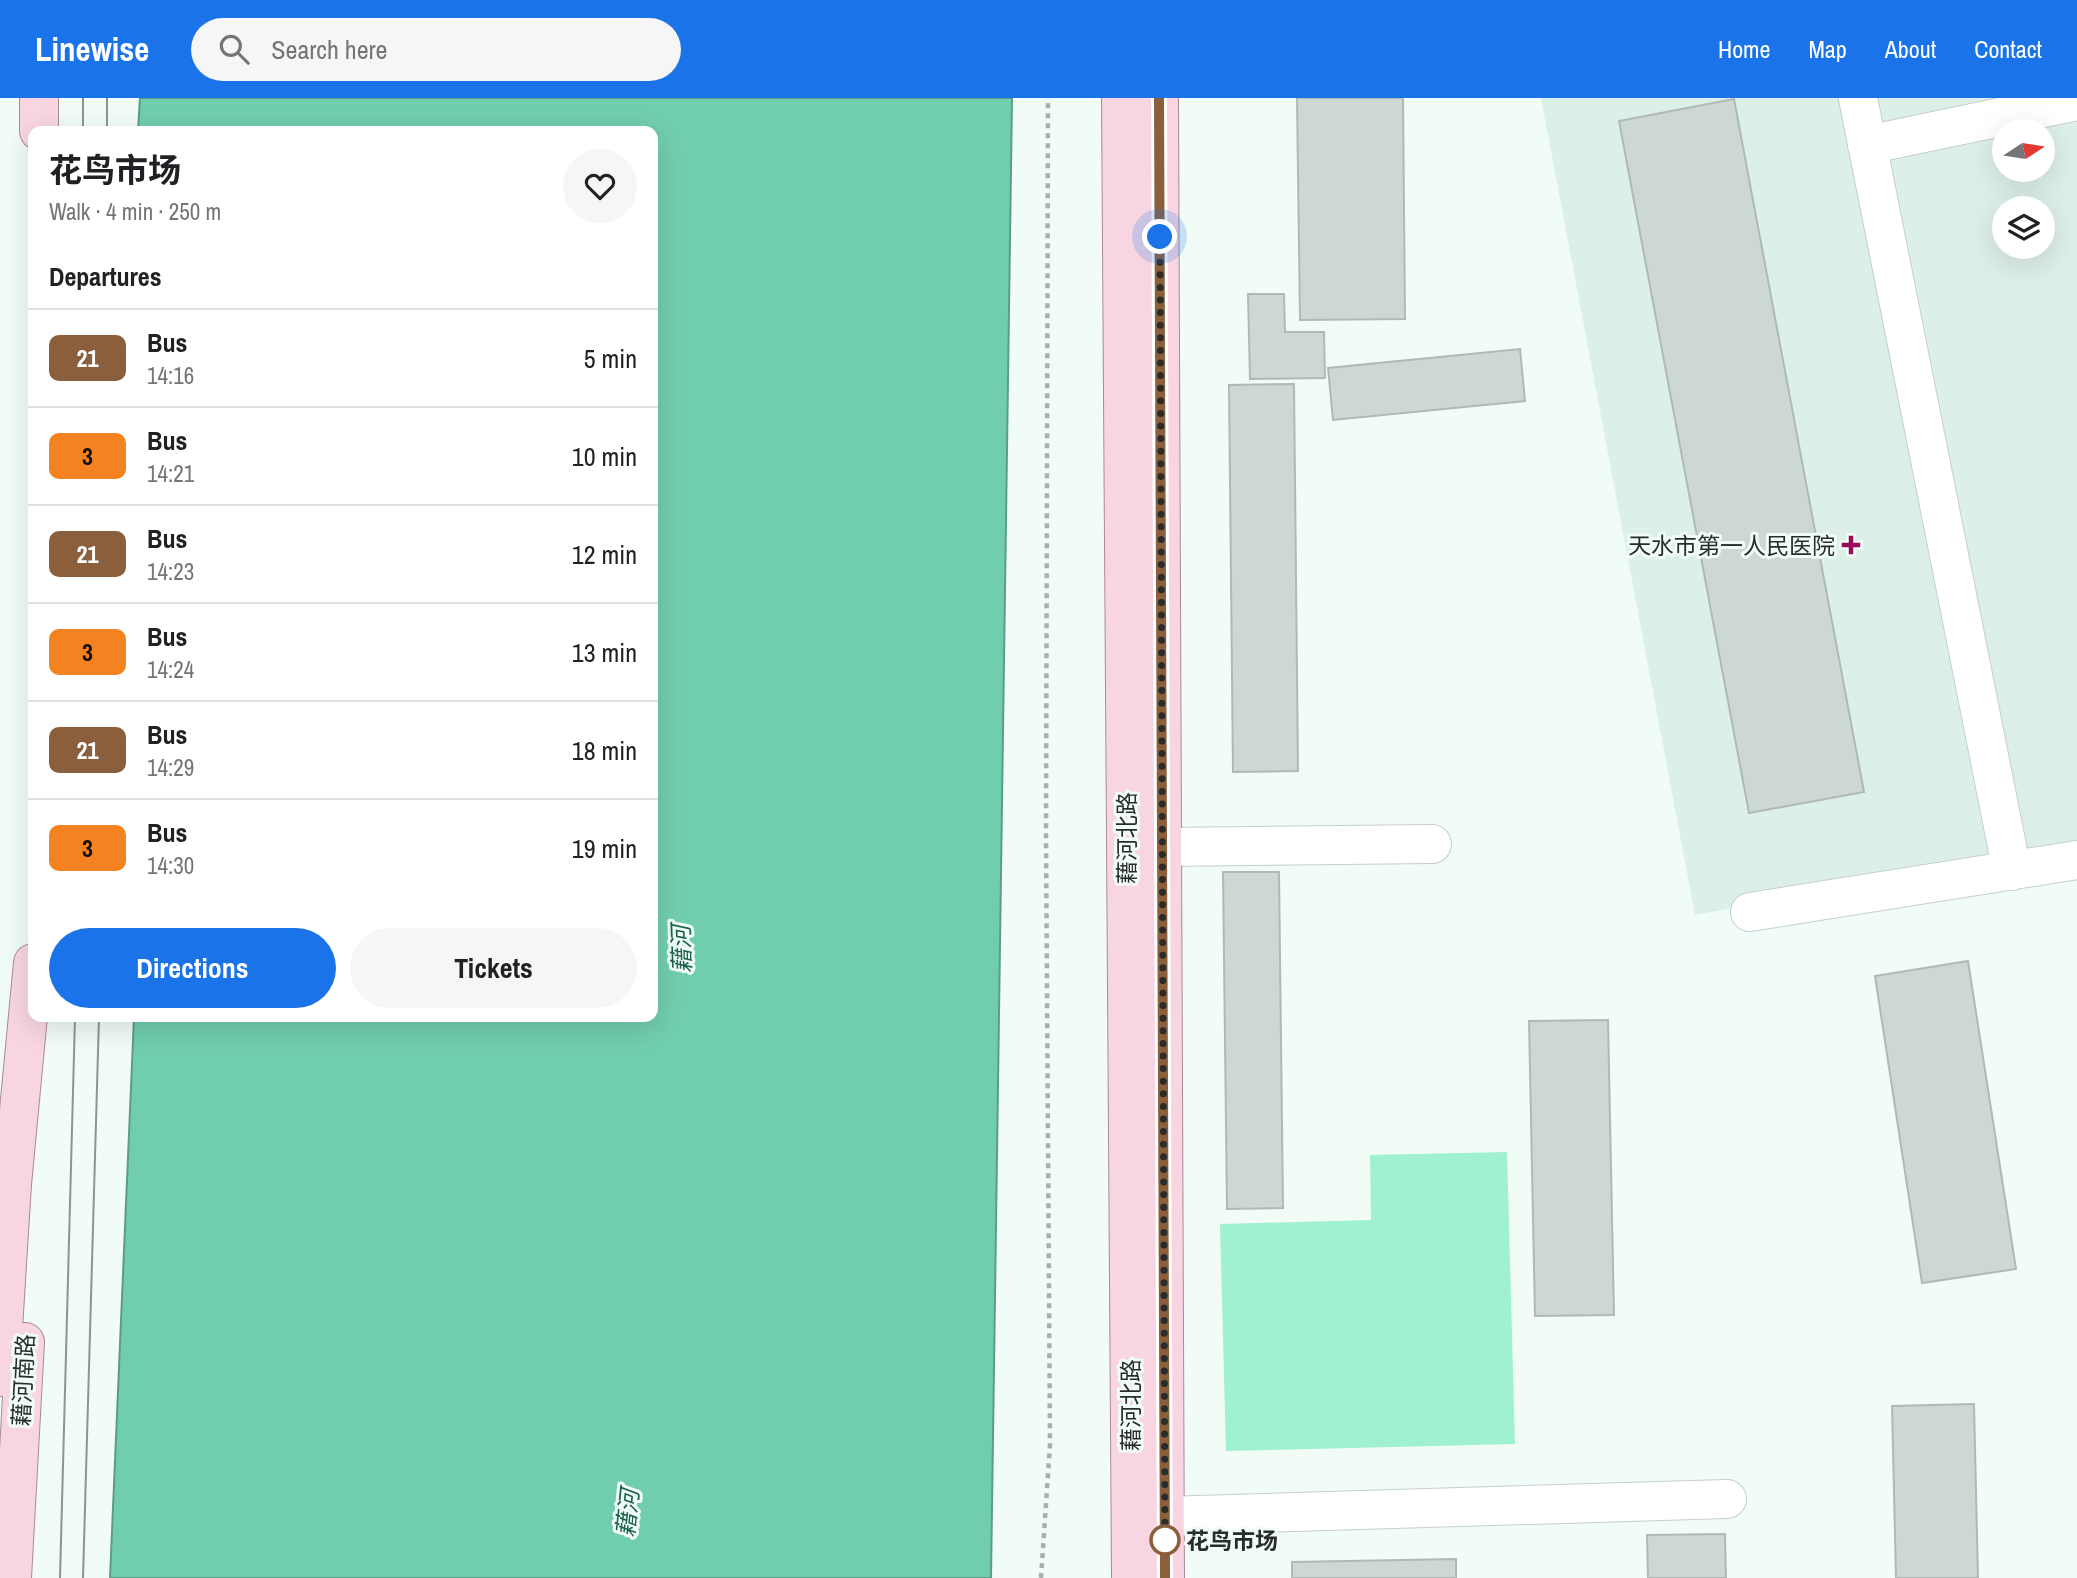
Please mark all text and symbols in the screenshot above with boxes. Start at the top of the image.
search box [191,18,681,81]
text: Linewise [35,27,149,71]
icon: search [215,30,253,68]
text: Search here [271,32,387,67]
text: Home [1718,33,1770,65]
text: Map [1808,33,1847,65]
text: About [1885,33,1936,65]
text: Contact [1974,33,2042,65]
north arrow [1992,119,2054,182]
map controls [1992,119,2055,259]
text: 花鸟市场 [49,148,181,192]
button: heart [563,149,637,223]
text: Walk · 4 min · 250 m [49,196,221,227]
button: layers [1992,196,2055,259]
your location [1142,219,1177,254]
text: Departures [49,259,162,294]
text: Bus [147,325,187,360]
text: 5 min [584,341,637,376]
text: 21 [77,342,98,374]
text: 14:16 [147,360,194,391]
text: Bus [147,423,187,458]
text: 10 min [572,439,637,474]
text: 3 [82,440,93,472]
text: 14:21 [147,458,194,489]
text: Bus [147,521,187,556]
place label: 天水市第一人民医院 [1628,530,1835,561]
marker: 天水市第一人民医院 [1841,535,1861,555]
text: 12 min [572,537,637,572]
text: 21 [77,538,98,570]
text: 14:23 [147,556,194,587]
text: Bus [147,619,187,654]
text: 13 min [572,635,637,670]
text: 3 [82,636,93,668]
text: 14:24 [147,654,194,685]
text: Bus [147,717,187,752]
text: 18 min [572,733,637,768]
text: 21 [77,734,98,766]
text: 14:29 [147,752,194,783]
street label: 藉河北路 [1111,792,1142,884]
text: Bus [147,815,187,850]
text: 19 min [572,831,637,866]
text: 3 [82,832,93,864]
text: 14:30 [147,850,194,881]
water label: 藉河 [664,920,698,974]
button: Directions [49,928,336,1008]
button: Tickets [350,928,637,1008]
street label: 藉河南路 [5,1333,41,1427]
street label: 藉河北路 [1115,1359,1146,1451]
water label: 藉河 [609,1483,646,1539]
marker: 花鸟市场 [1150,1525,1180,1555]
place label: 花鸟市场 [1186,1525,1278,1556]

